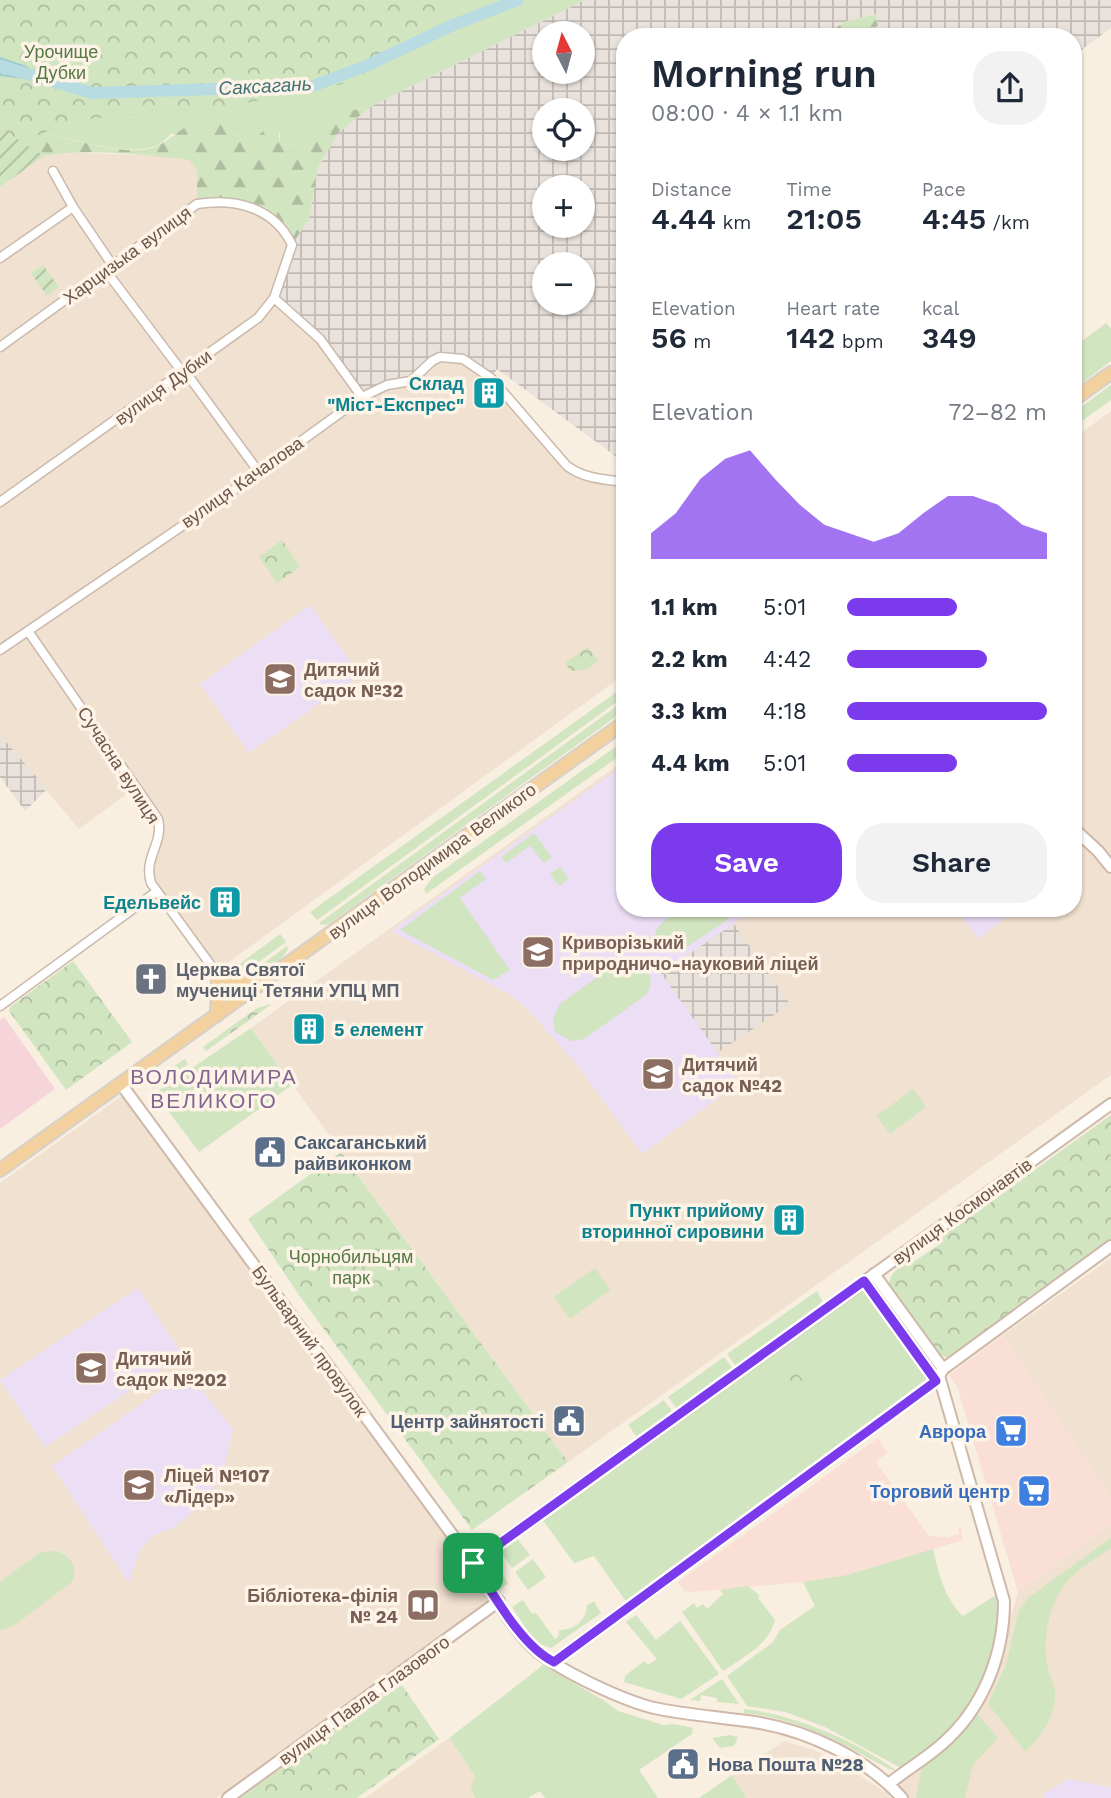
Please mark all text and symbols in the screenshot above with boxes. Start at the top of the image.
north arrow [532,21,595,84]
map controls [532,21,595,315]
park label: Урочище Дубки [24,41,98,83]
button: share [973,51,1047,125]
text: Morning run [651,52,877,96]
water label: Саксагань [218,72,312,100]
button: locate [532,98,595,161]
text: 08:00 · 4 × 1.1 km [651,100,843,127]
button: + [532,175,595,238]
text: Distance [651,178,732,201]
text: Time [786,178,832,201]
text: Pace [922,178,966,201]
text: 4.44 [651,201,716,236]
text: 21:05 [786,201,862,236]
text: 4:45 [922,201,986,236]
street label: Харцизька вулиця [59,202,195,308]
text: km [716,211,751,234]
text: /km [986,211,1030,234]
button: − [532,252,595,315]
text: Elevation [651,297,736,320]
text: Heart rate [786,297,880,320]
text: kcal [922,297,959,320]
text: 56 [651,320,687,355]
text: 142 [786,320,835,355]
text: 349 [922,320,977,355]
text: m [687,330,711,353]
text: bpm [835,330,884,353]
street label: вулиця Дубки [110,345,216,429]
place label: Склад "Міст-Експрес" [327,373,465,415]
building icon: Склад "Міст-Експрес" [470,374,508,412]
text: Elevation [651,399,754,426]
text: 72–82 m [949,399,1047,426]
street label: вулиця Качалова [177,432,308,532]
text: 1.1 km [651,594,718,621]
text: 5:01 [763,594,806,621]
text: 2.2 km [651,646,728,673]
text: 4:42 [763,646,811,673]
place label: Дитячий садок №32 [304,659,403,701]
school or university icon: Дитячий садок №32 [261,660,299,698]
text: 3.3 km [651,698,727,725]
text: 4:18 [763,698,807,725]
street label: Сучасна вулиця [73,703,165,827]
text: 4.4 km [651,750,730,777]
text: 5:01 [763,750,806,777]
street label: вулиця Володимира Великого [324,778,540,944]
button: Save [651,823,842,903]
button: Share [856,823,1047,903]
building icon: Едельвейс [206,883,244,921]
place label: Едельвейс [103,892,201,913]
place label: Криворізький природничо-науковий ліцей [562,932,819,974]
school or university icon: Криворізький природничо-науковий ліцей [519,933,557,971]
place label: Церква Святої мучениці Тетяни УПЦ МП [176,959,399,1001]
church icon: Церква Святої мучениці Тетяни УПЦ МП [132,960,170,998]
building icon: 5 елемент [290,1010,328,1048]
place label: 5 елемент [334,1019,424,1040]
place label: Дитячий садок №42 [682,1054,782,1096]
school or university icon: Дитячий садок №42 [639,1055,677,1093]
district label: ВОЛОДИМИРА ВЕЛИКОГО [130,1064,298,1113]
place label: Саксаганський райвиконком [294,1132,427,1174]
public building icon: Саксаганський райвиконком [251,1133,289,1171]
street label: вулиця Космонавтів [888,1153,1036,1269]
place label: Пункт прийому вторинної сировини [581,1200,764,1242]
building icon: Пункт прийому вторинної сировини [770,1201,808,1239]
park label: Чорнобильцям парк [289,1246,413,1288]
street label: Бульварний провулок [248,1261,372,1421]
place label: Дитячий садок №202 [116,1348,227,1390]
school or university icon: Дитячий садок №202 [72,1349,110,1387]
public building icon: Центр зайнятості [550,1402,588,1440]
place label: Центр зайнятості [390,1411,544,1432]
supermarket icon: Аврора [992,1412,1030,1450]
place label: Аврора [919,1421,987,1442]
place label: Ліцей №107 «Лідер» [164,1465,270,1507]
school or university icon: Ліцей №107 «Лідер» [120,1466,158,1504]
supermarket icon: Торговий центр [1015,1472,1053,1510]
place label: Торговий центр [870,1481,1010,1502]
pin [443,1533,503,1593]
icon: arrive [454,1544,492,1582]
place label: Бібліотека-філія № 24 [247,1585,398,1627]
library icon: Бібліотека-філія № 24 [404,1586,442,1624]
street label: вулиця Павла Глазового [275,1631,453,1769]
public building icon: Нова Пошта №28 [664,1745,702,1783]
place label: Нова Пошта №28 [708,1754,864,1775]

